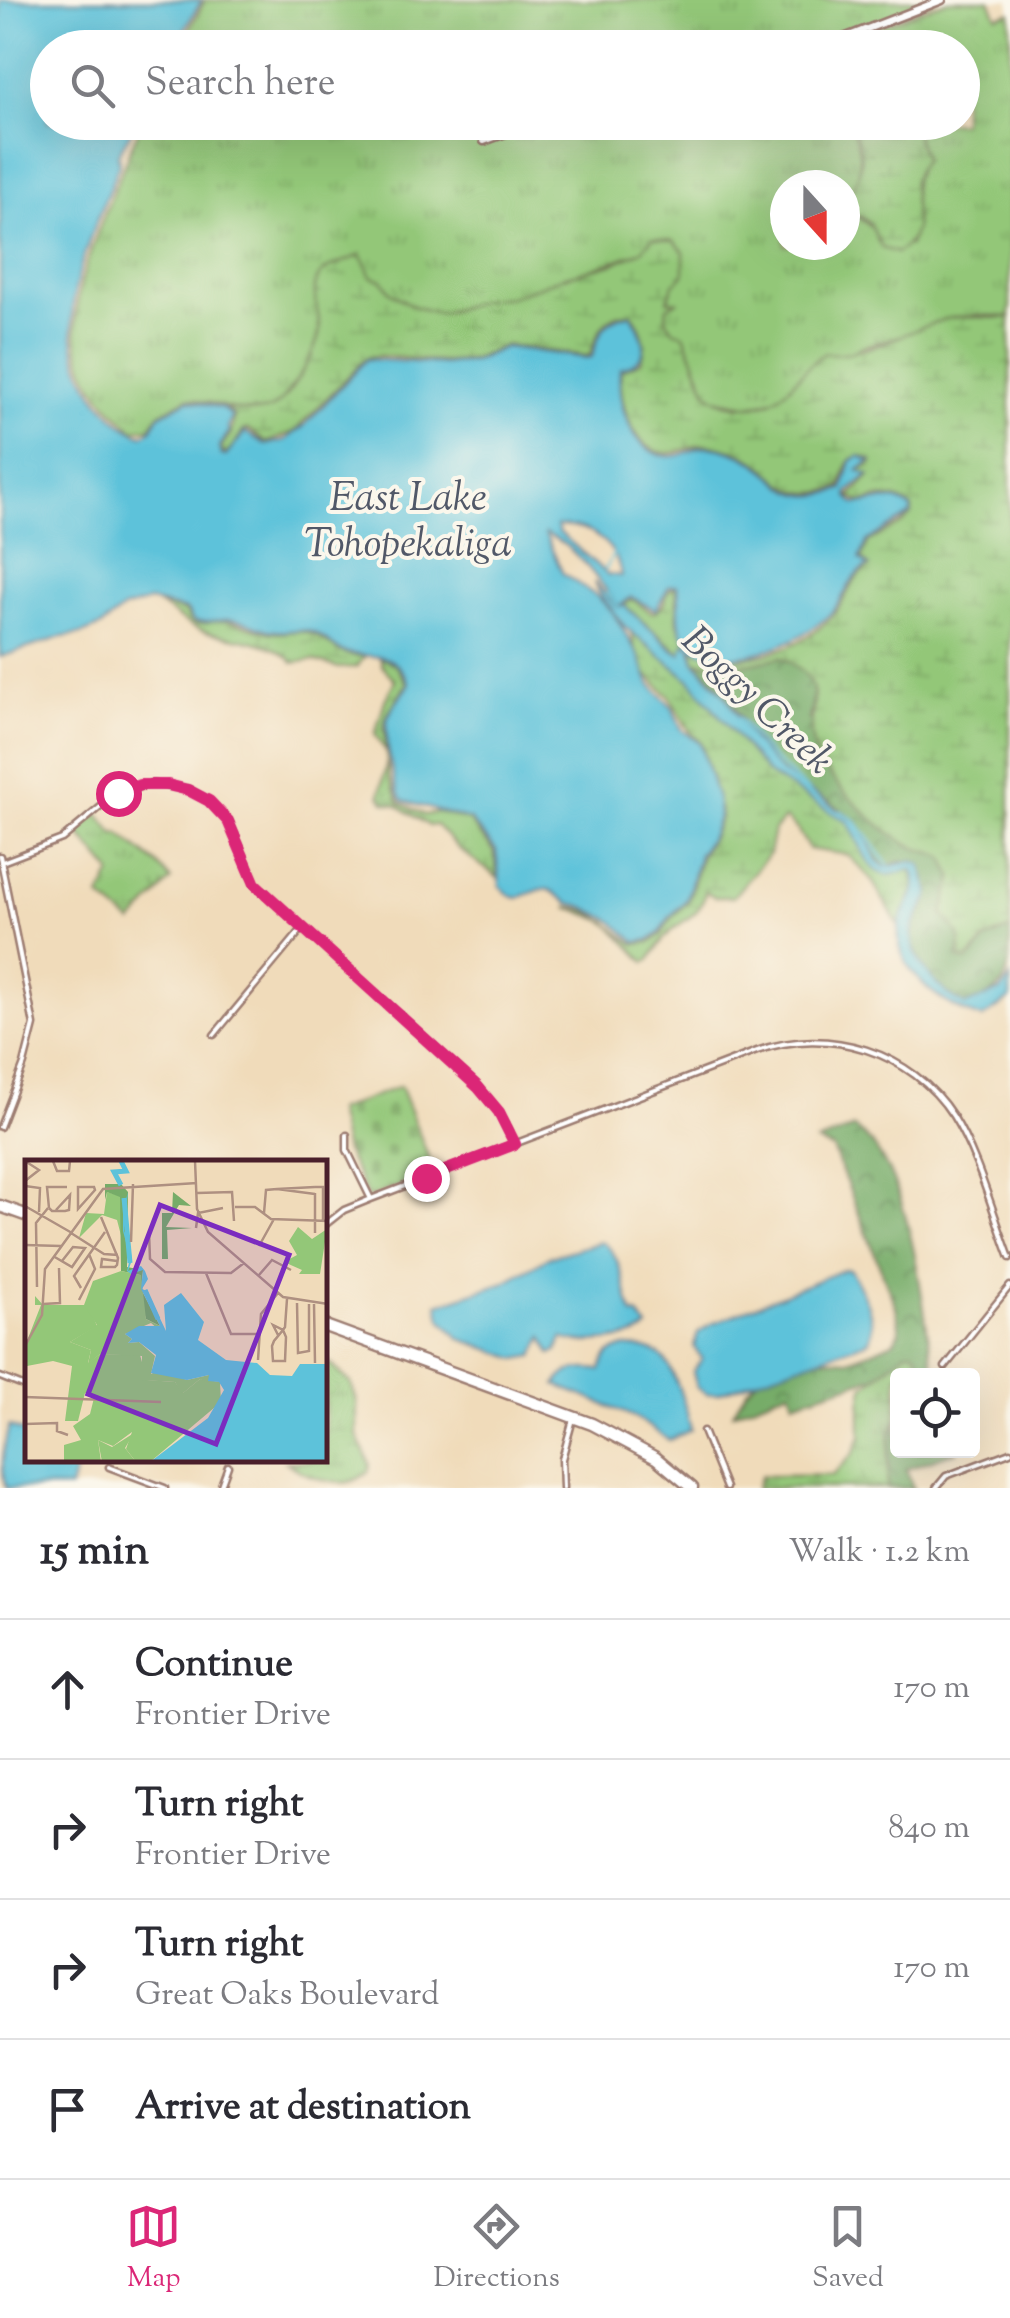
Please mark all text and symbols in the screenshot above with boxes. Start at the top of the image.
search box [30,30,980,140]
icon: search [65,58,120,113]
text: Search here [145,58,336,112]
north arrow [770,170,860,260]
water label: East Lake Tohopekaliga [304,472,512,575]
water label: Boggy Creek [667,615,845,790]
route start [96,771,142,817]
route end [404,1156,450,1202]
inset map [25,1160,328,1463]
map controls [890,1368,980,1458]
button: locate [890,1368,980,1458]
text: 15 min [40,1523,149,1583]
text: Walk · 1.2 km [789,1530,970,1576]
text: Continue [135,1639,293,1693]
icon: ahead [40,1662,95,1717]
text: 170 m [893,1666,970,1712]
text: Frontier Drive [135,1693,331,1739]
text: Turn right [135,1779,303,1833]
icon: right [40,1802,95,1857]
text: 840 m [888,1806,970,1852]
text: Frontier Drive [135,1833,331,1879]
text: Turn right [135,1919,303,1973]
icon: right [40,1942,95,1997]
text: 170 m [893,1946,970,1992]
text: Great Oaks Boulevard [135,1973,439,2019]
icon: arrive [40,2082,95,2137]
text: Arrive at destination [135,2082,471,2136]
tab: Map [126,2199,181,2299]
tab: Directions [433,2199,560,2299]
tab: Saved [812,2199,884,2299]

